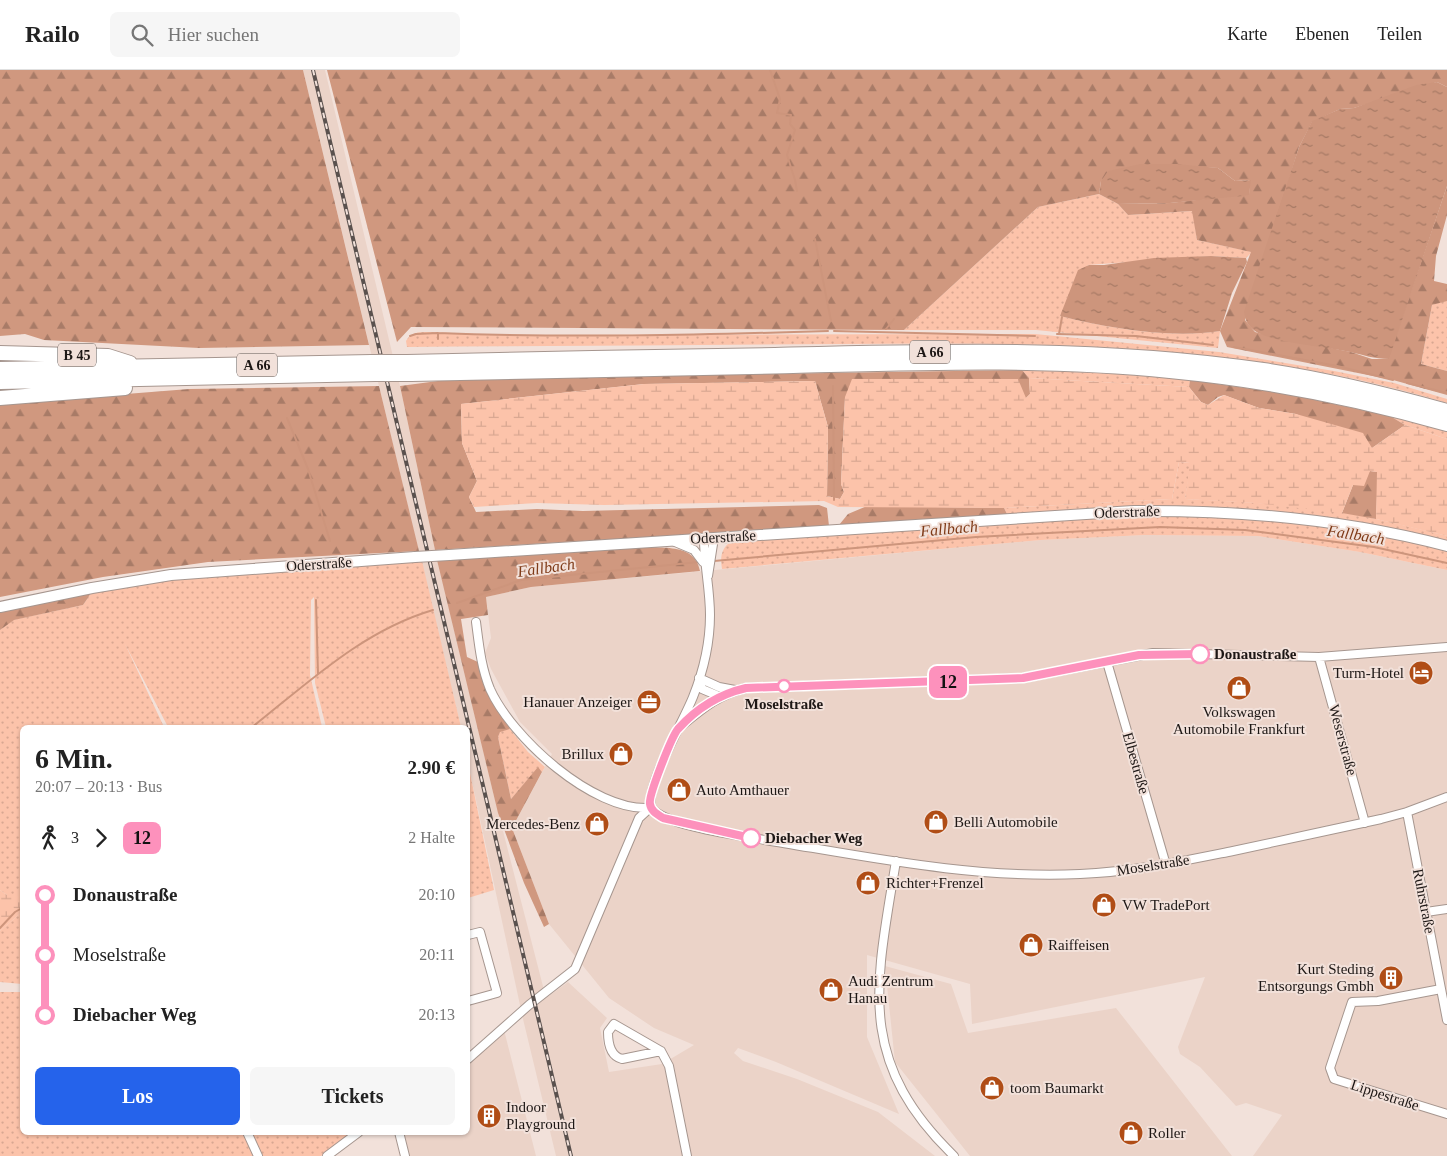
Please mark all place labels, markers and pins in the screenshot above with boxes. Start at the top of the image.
marker: Donaustraße [1190,644,1210,664]
place label: Donaustraße [1214,646,1297,662]
hotel icon: Turm-Hotel [1408,660,1434,686]
place label: Turm-Hotel [1333,665,1404,681]
shop icon: Volkswagen Automobile Frankfurt [1226,675,1252,701]
marker: Moselstraße [777,679,791,693]
office icon: Hanauer Anzeiger [636,689,662,715]
place label: Hanauer Anzeiger [523,694,632,710]
place label: Moselstraße [745,696,823,712]
place label: Volkswagen Automobile Frankfurt [1173,704,1306,737]
shop icon: Brillux [608,741,634,767]
place label: Brillux [561,746,604,762]
shop icon: Auto Amthauer [666,777,692,803]
place label: Auto Amthauer [696,782,789,798]
shop icon: Belli Automobile [923,809,949,835]
shop icon: Mercedes-Benz [584,811,610,837]
place label: Belli Automobile [954,814,1058,830]
place label: Mercedes-Benz [486,816,580,832]
marker: Diebacher Weg [741,828,761,848]
place label: Diebacher Weg [765,830,863,846]
shop icon: Richter+Frenzel [855,870,881,896]
place label: Richter+Frenzel [886,875,984,891]
shop icon: VW TradePort [1091,892,1117,918]
place label: VW TradePort [1122,897,1210,913]
shop icon: Raiffeisen [1018,932,1044,958]
place label: Raiffeisen [1048,937,1110,953]
place label: Kurt Steding Entsorgungs Gmbh [1258,961,1374,994]
building icon: Kurt Steding Entsorgungs Gmbh [1378,965,1404,991]
place label: Audi Zentrum Hanau [848,973,934,1006]
shop icon: Audi Zentrum Hanau [818,977,844,1003]
shop icon: toom Baumarkt [979,1075,1005,1101]
place label: toom Baumarkt [1010,1080,1105,1096]
place label: Indoor Playground [506,1099,576,1132]
building icon: Indoor Playground [476,1103,502,1129]
shop icon: Roller [1118,1120,1144,1146]
place label: Roller [1148,1125,1186,1141]

